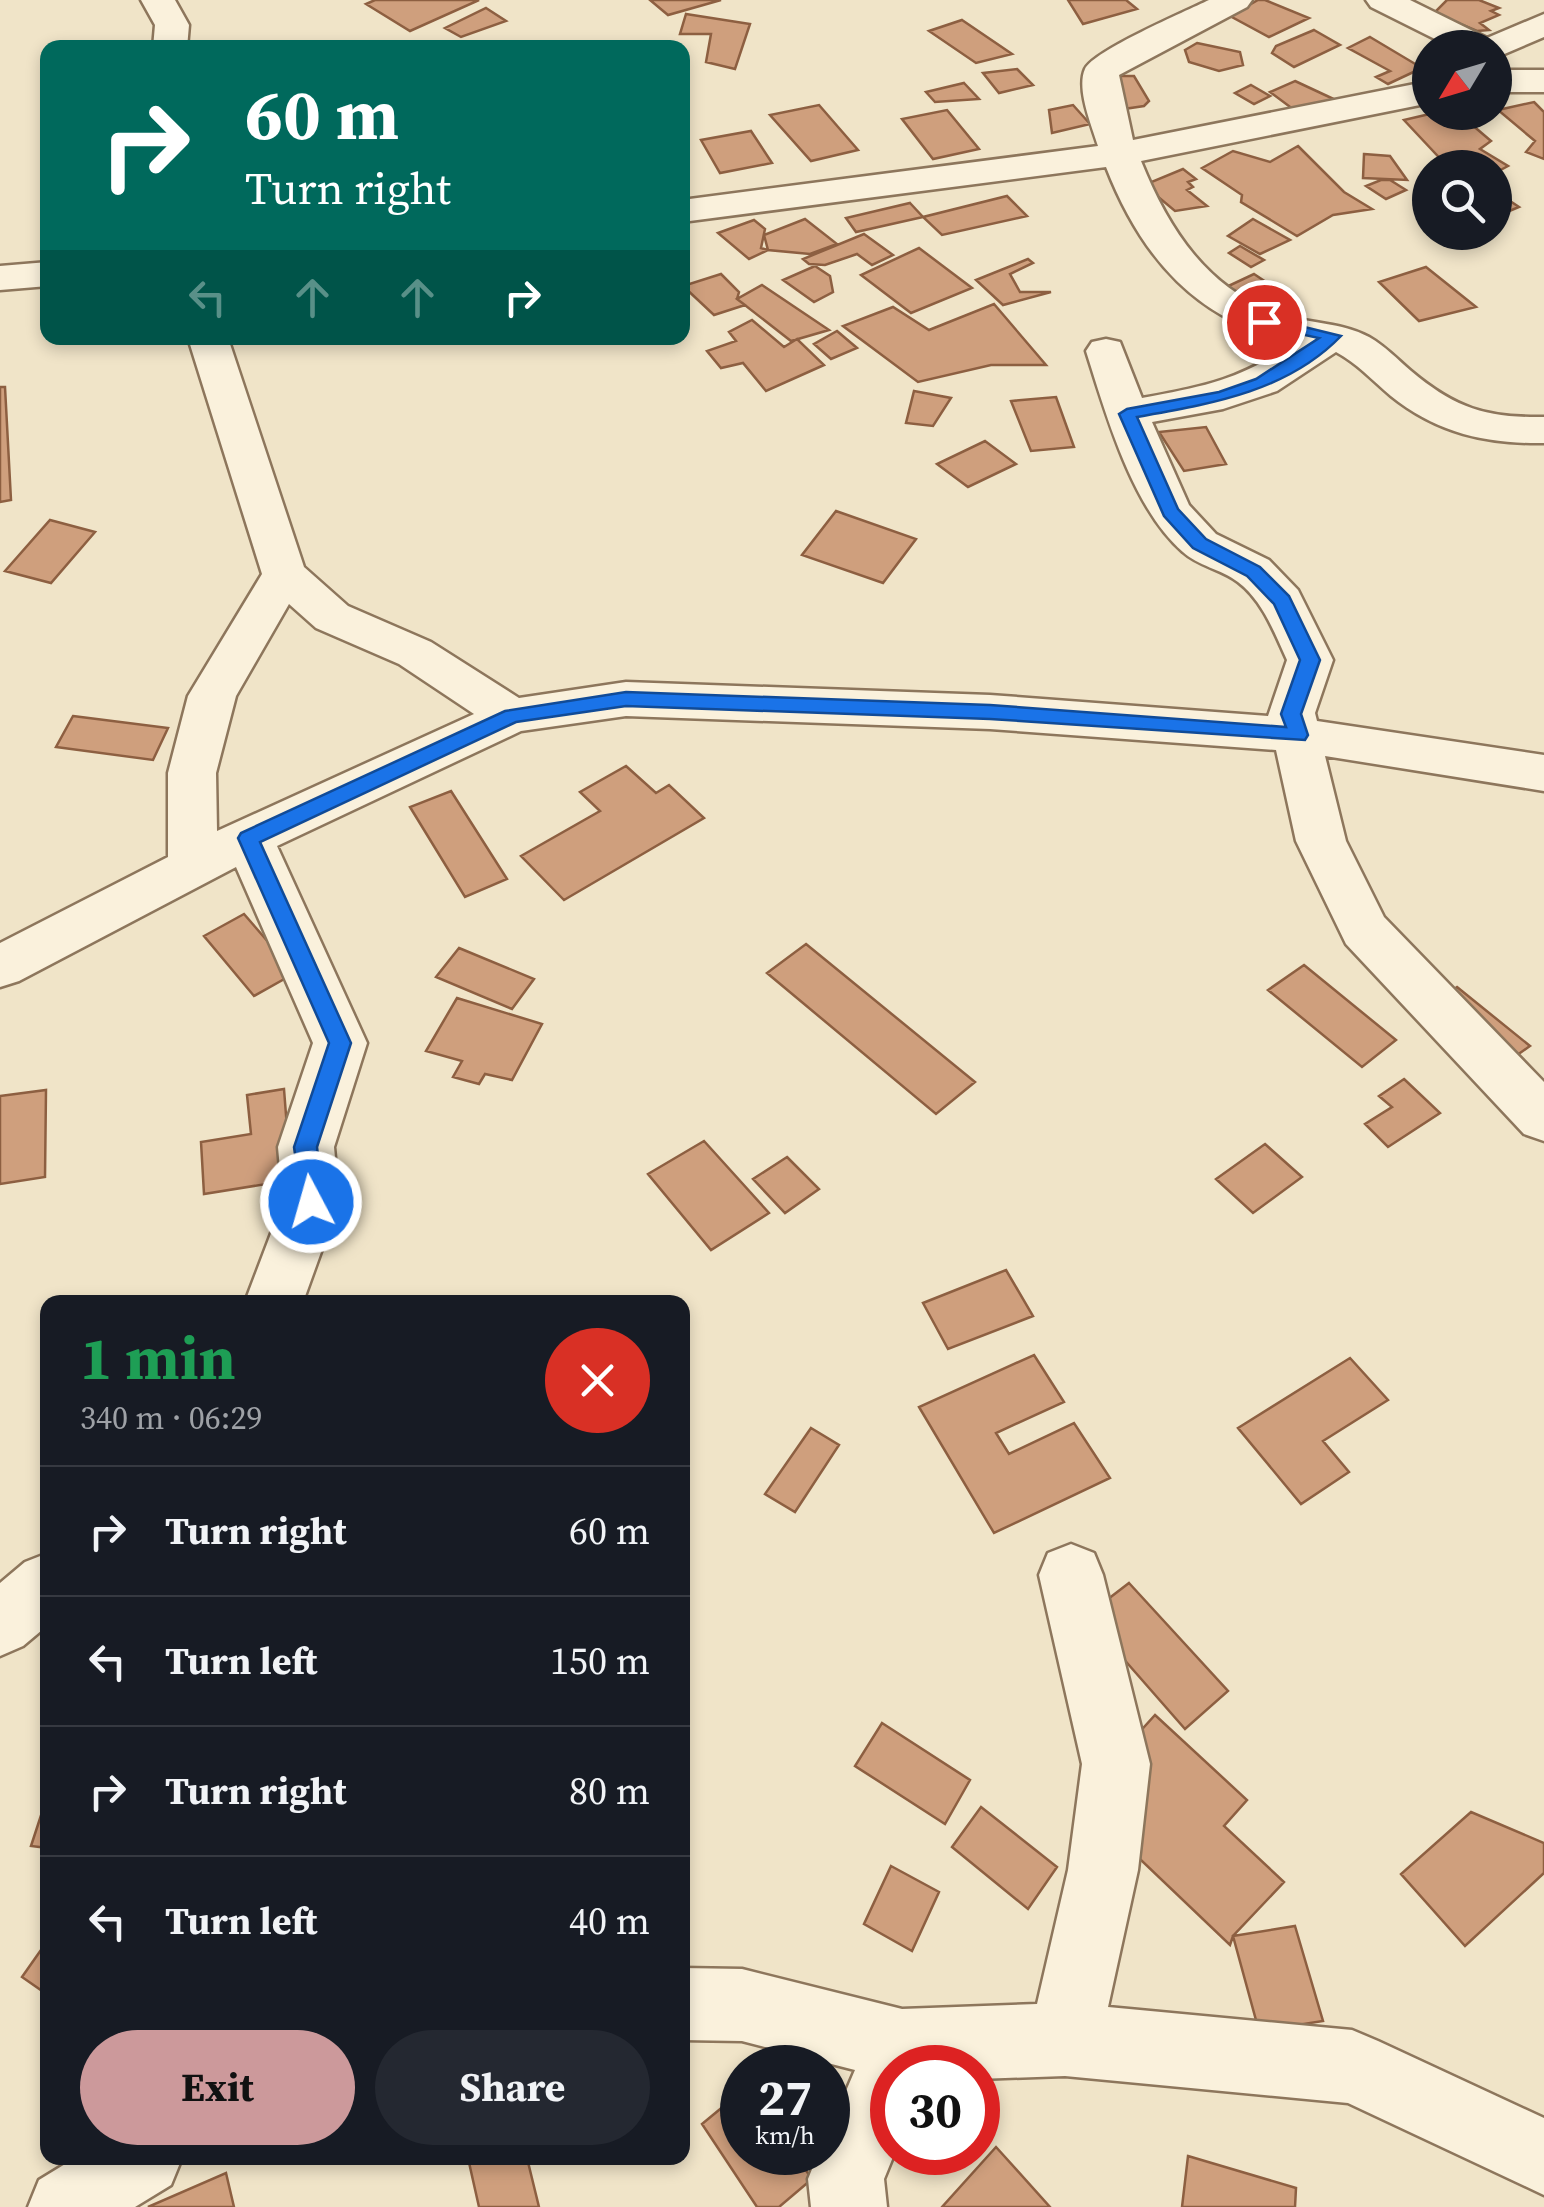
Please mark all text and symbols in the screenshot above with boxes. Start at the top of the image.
north arrow [1412,30,1512,130]
map controls [1412,30,1512,250]
text: 60 m [245,66,399,162]
icon: right [80,80,210,210]
button: search [1412,150,1512,250]
text: Turn right [245,157,451,219]
icon: left [180,270,235,325]
icon: ahead [285,270,340,325]
icon: ahead [390,270,445,325]
icon: right [495,270,550,325]
pin [1222,280,1307,365]
icon: arrive [1237,295,1292,350]
position arrow [259,1150,363,1254]
text: 1 min [80,1317,236,1399]
button: close [545,1328,650,1433]
text: 340 m · 06:29 [80,1396,262,1440]
icon: right [80,1504,135,1559]
text: Turn right [165,1505,347,1557]
text: 60 m [569,1505,650,1557]
icon: left [80,1634,135,1689]
text: Turn left [165,1635,317,1687]
text: 150 m [550,1635,650,1687]
icon: right [80,1764,135,1819]
text: Turn right [165,1765,347,1817]
text: 80 m [569,1765,650,1817]
icon: left [80,1894,135,1949]
text: Turn left [165,1895,317,1947]
text: 40 m [569,1895,650,1947]
button: Exit [80,2030,355,2145]
button: Share [375,2030,650,2145]
speed limit sign: 30 [870,2045,1000,2175]
text: 27 [758,2063,812,2132]
text: km/h [755,2118,815,2152]

